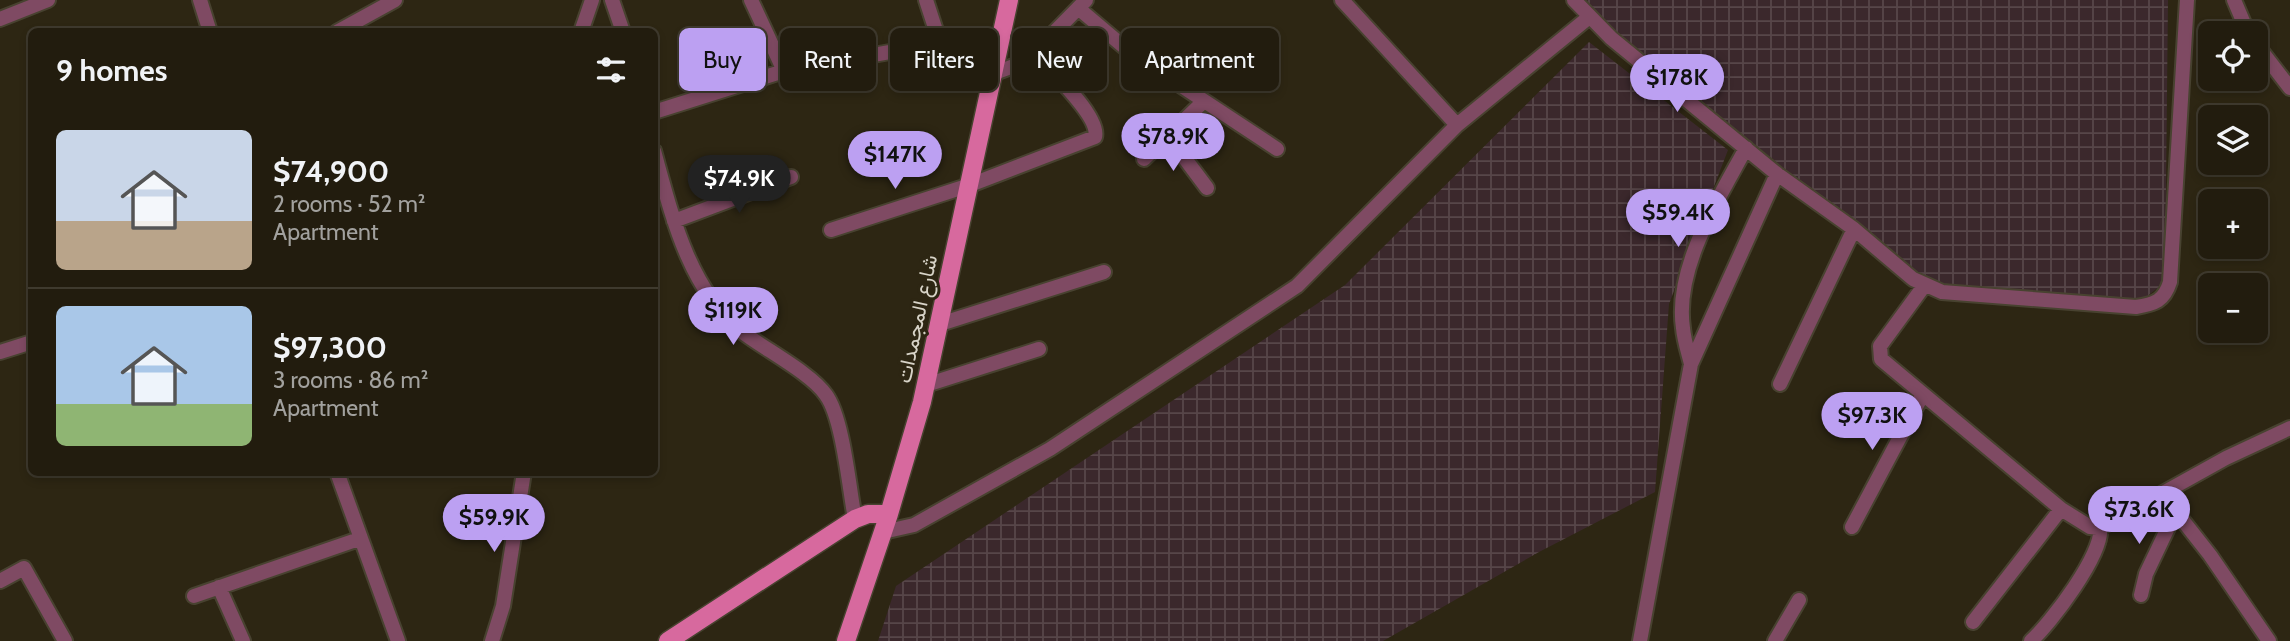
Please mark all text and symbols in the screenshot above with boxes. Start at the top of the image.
map controls [2198,21,2268,343]
button: locate [2198,21,2268,91]
chip: Buy [679,28,766,91]
chip: Rent [780,28,876,91]
chip: Filters [890,28,998,91]
chip: New [1012,28,1107,91]
chip: Apartment [1121,28,1279,91]
icon: filters [592,51,630,89]
text: 9 homes [56,52,167,89]
pin: $178K [1628,54,1726,114]
text: $178K [1646,63,1708,91]
button: layers [2198,105,2268,175]
pin: $78.9K [1116,114,1230,173]
text: $78.9K [1137,122,1209,150]
pin: $147K [846,132,944,191]
text: $147K [864,140,926,168]
text: $74,900 [273,153,389,190]
pin: $74.9K [682,156,796,215]
icon: home [112,158,196,242]
text: $74.9K [704,164,774,192]
button: + [2198,189,2268,259]
text: 2 rooms · 52 m² [273,190,426,218]
pin: $59.4K [1621,190,1735,249]
text: $59.4K [1642,198,1714,226]
text: Apartment [273,218,378,246]
street label: شارع المجمدات [891,252,944,386]
button: − [2198,273,2268,343]
pin: $119K [684,288,782,347]
text: $119K [704,296,762,324]
text: $97,300 [273,329,387,366]
icon: home [112,334,196,418]
text: 3 rooms · 86 m² [273,366,428,394]
pin: $97.3K [1815,392,1929,452]
text: Apartment [273,394,378,422]
text: $97.3K [1837,401,1907,429]
pin: $73.6K [2082,486,2196,546]
pin: $59.9K [437,494,551,554]
text: $73.6K [2104,495,2174,523]
text: $59.9K [459,503,529,531]

